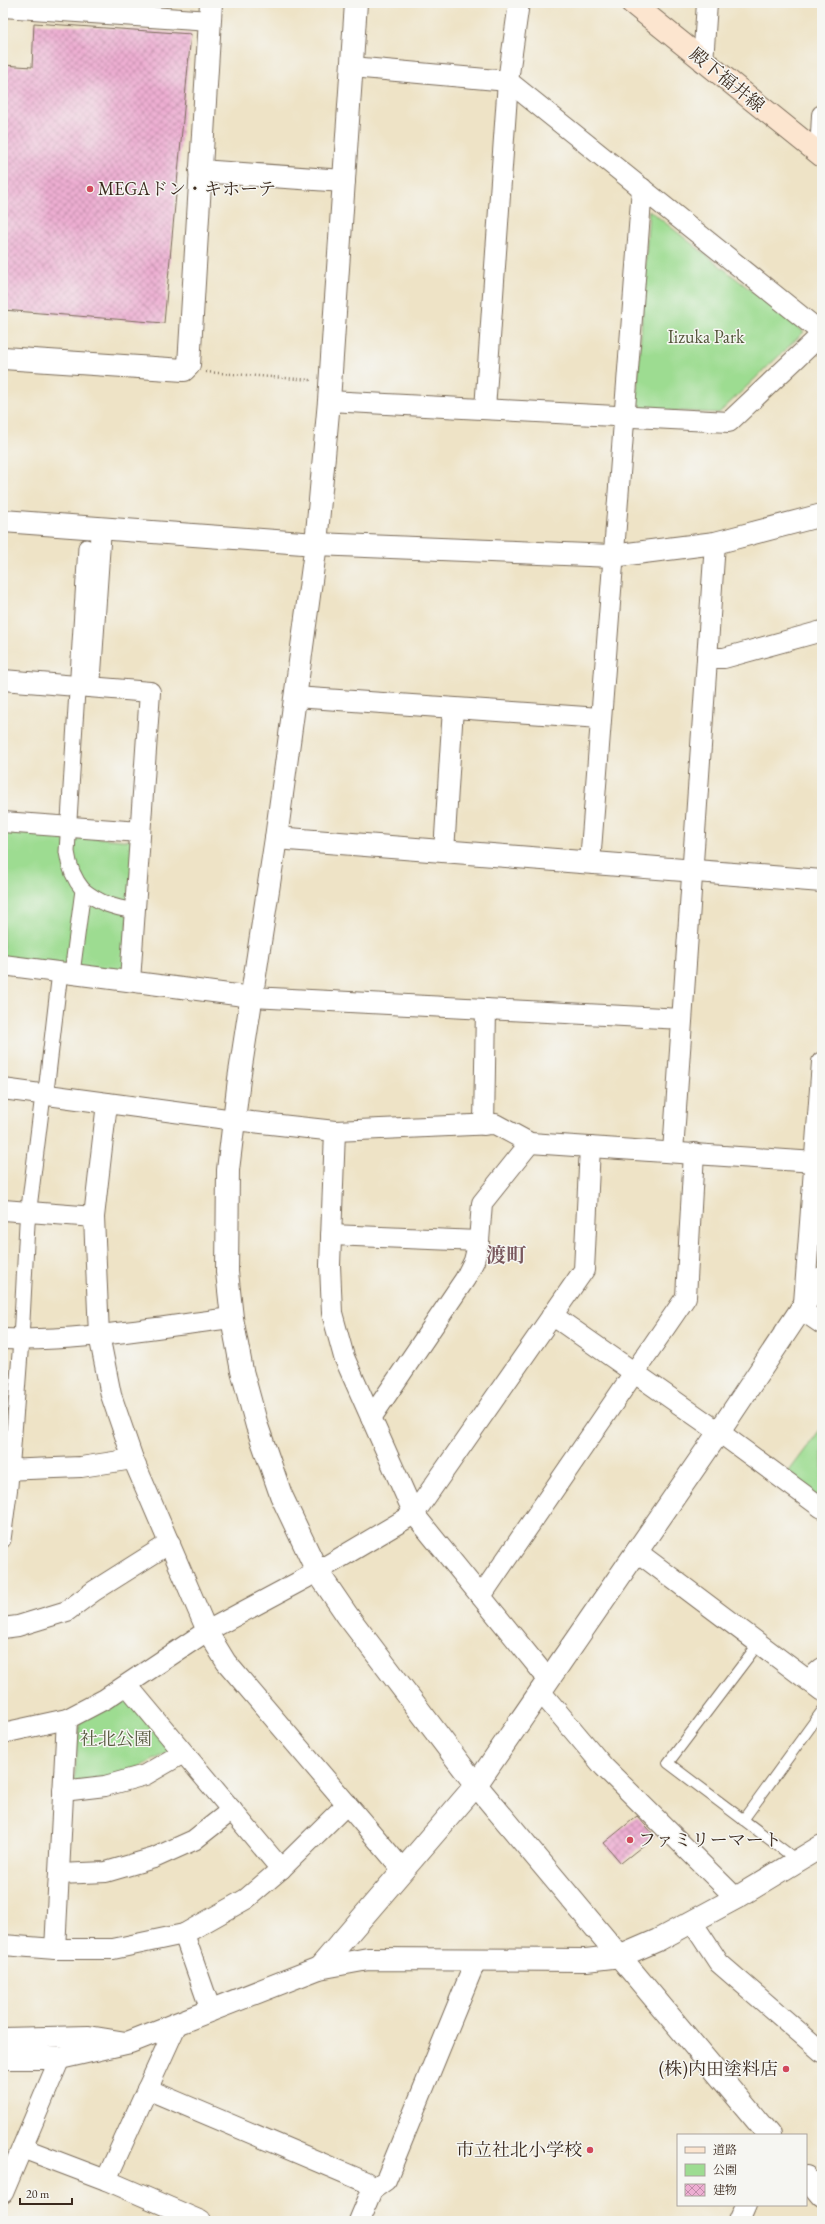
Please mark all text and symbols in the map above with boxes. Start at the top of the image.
street label: 殿下福井線 [685,42,770,117]
place label: MEGAドン・キホーテ [98,177,276,200]
marker: MEGAドン・キホーテ [85,184,95,194]
park label: Iizuka Park [668,325,745,348]
district label: 渡町 [486,1242,527,1268]
park label: 社北公園 [80,1727,152,1750]
place label: ファミリーマート [638,1828,782,1851]
marker: ファミリーマート [625,1835,635,1845]
place label: (株)内田塗料店 [659,2057,778,2080]
marker: (株)内田塗料店 [781,2064,791,2074]
legend [677,2134,807,2206]
place label: 市立社北小学校 [456,2138,582,2161]
text: 道路 [713,2142,737,2158]
marker: 市立社北小学校 [585,2145,595,2155]
text: 公園 [713,2162,737,2178]
scale bar [20,2180,72,2206]
text: 建物 [713,2182,737,2198]
text: 20 m [26,2186,50,2202]

